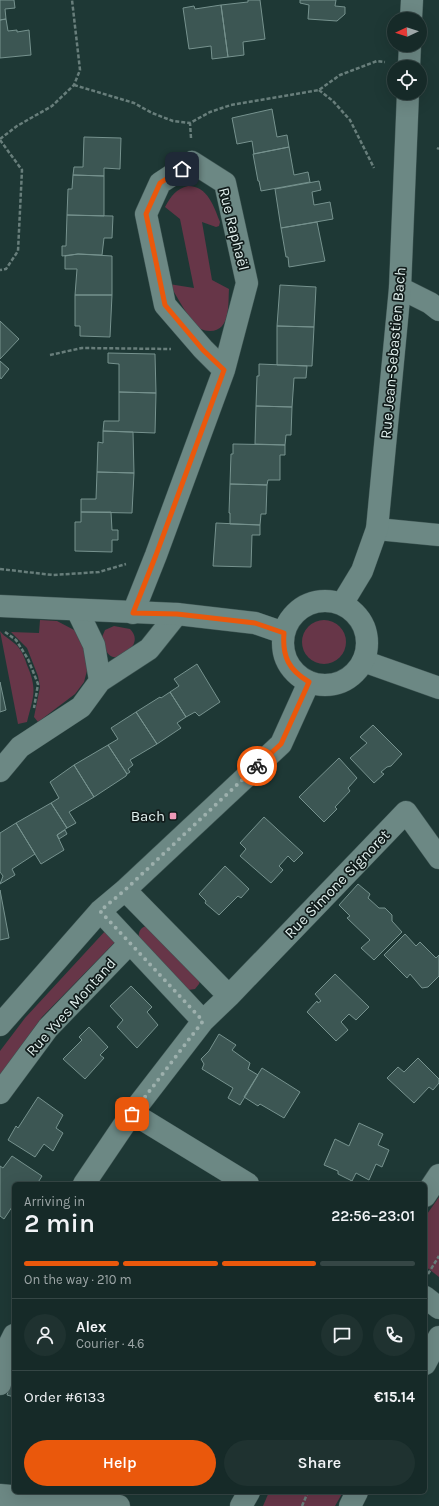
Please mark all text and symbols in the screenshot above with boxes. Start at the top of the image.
north arrow [387,12,427,52]
map controls [387,12,427,100]
button: locate [387,60,427,100]
pin [165,152,199,186]
icon: home [171,158,193,180]
street label: Rue Raphaël [215,186,253,272]
street label: Rue Jean-Sebastien Bach [377,266,409,440]
courier [237,746,277,786]
icon: bike [246,755,268,777]
place label: Bach [131,807,165,825]
marker: Bach [168,811,178,821]
street label: Rue Simone Signoret [281,826,394,942]
street label: Rue Yves Montand [22,954,120,1060]
pin [115,1097,149,1131]
icon: bag [121,1103,143,1125]
text: Arriving in [24,1194,85,1209]
text: 22:56–23:01 [331,1207,415,1225]
text: 2 min [24,1208,95,1239]
text: On the way · 210 m [24,1272,132,1287]
button: person [24,1314,66,1356]
button: chat [321,1314,363,1356]
button: phone [373,1314,415,1356]
text: Alex [76,1318,106,1336]
text: Courier · 4.6 [76,1336,144,1351]
text: Order #6133 [24,1388,105,1406]
text: €15.14 [374,1388,415,1406]
button: Help [24,1440,216,1486]
button: Share [224,1440,415,1486]

